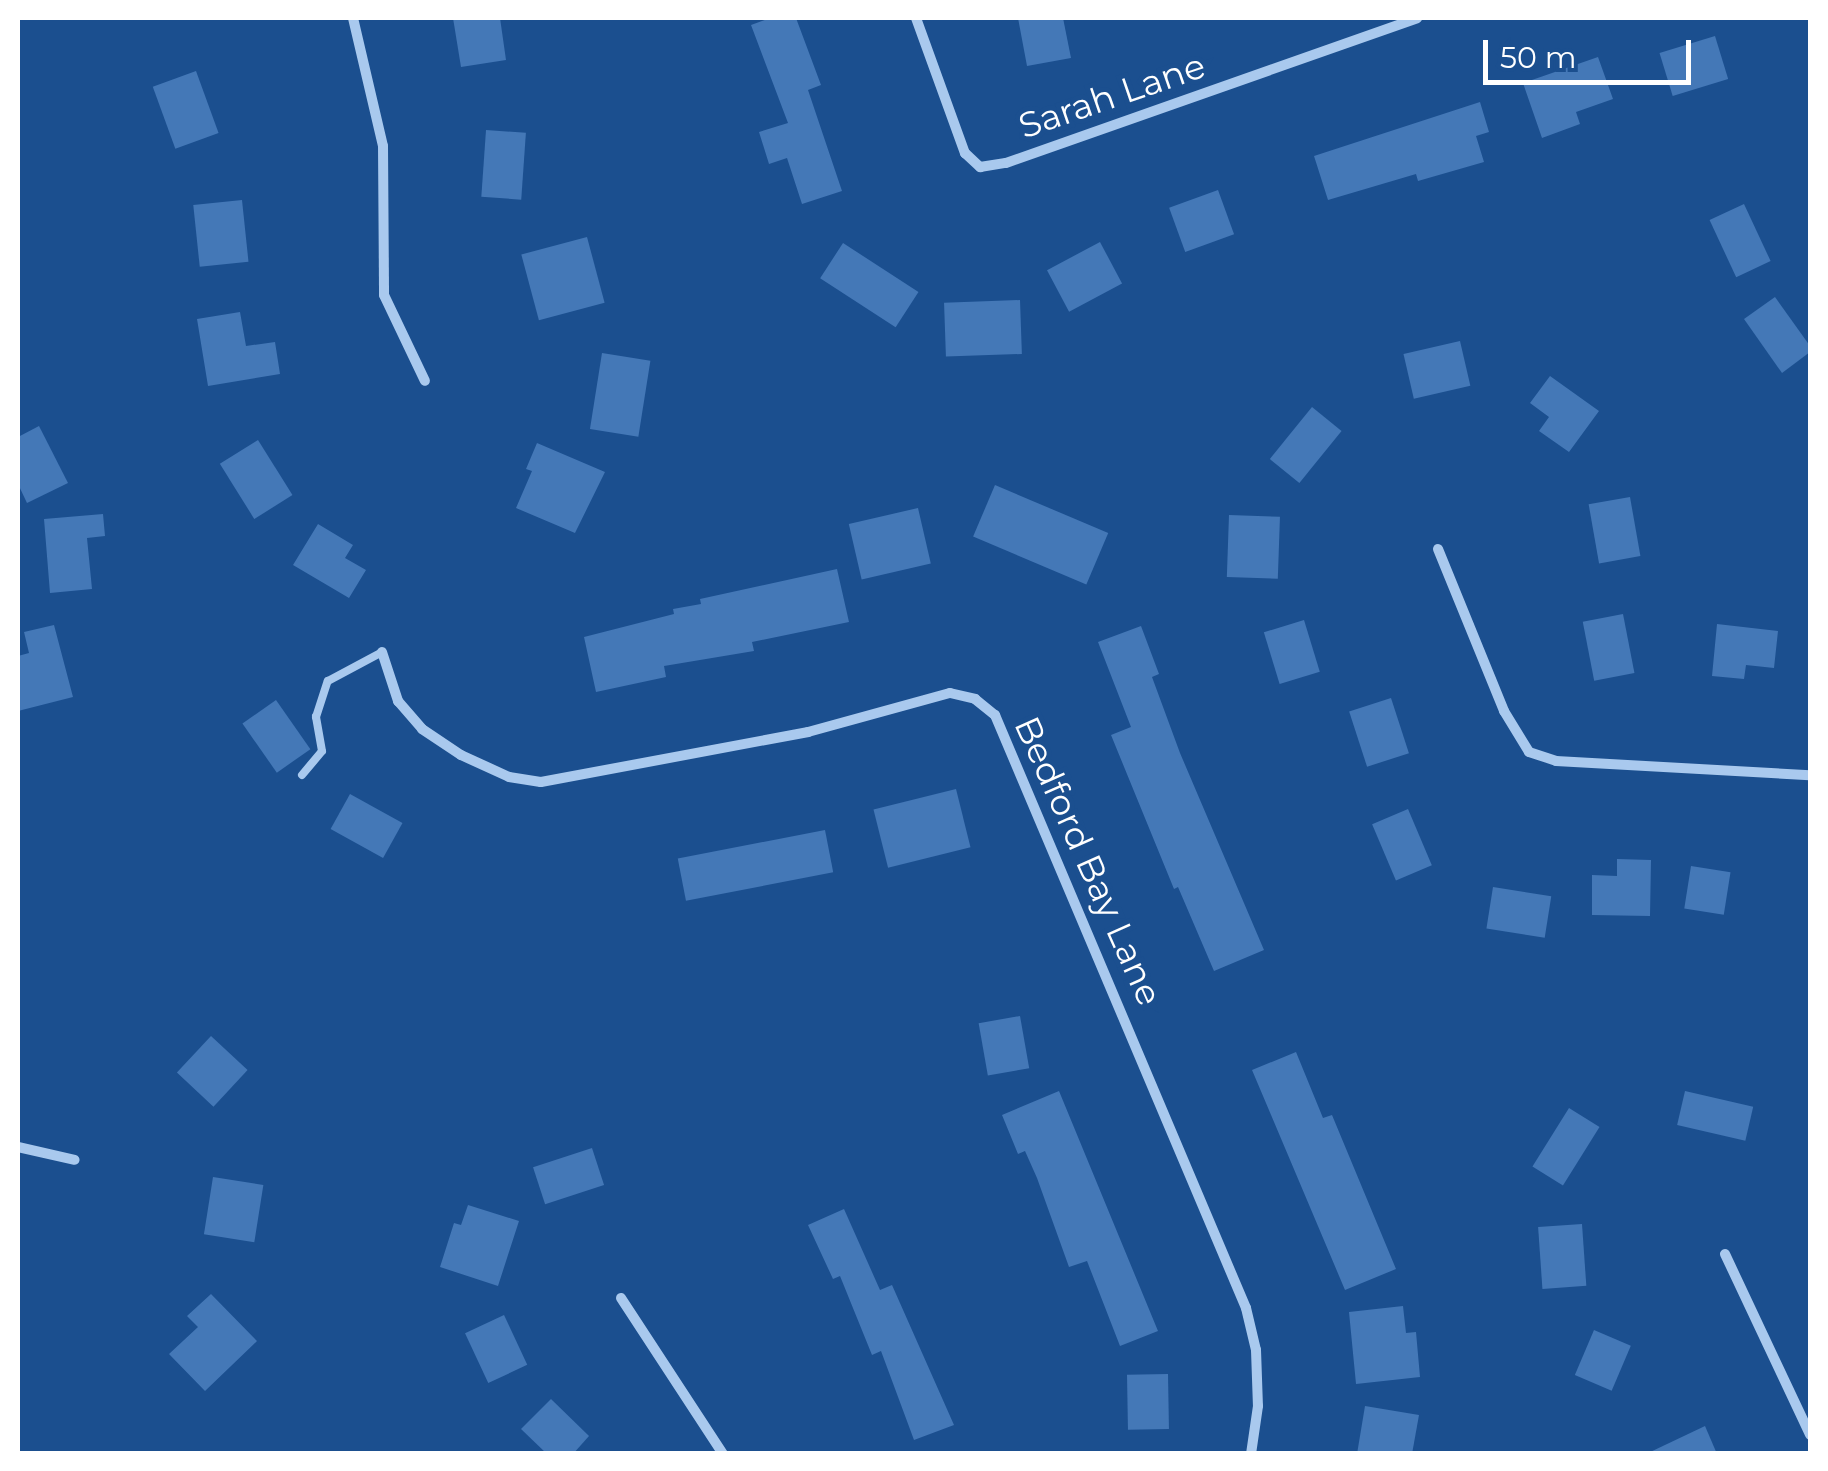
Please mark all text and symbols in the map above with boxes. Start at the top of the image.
scale bar [1488,20,1696,82]
text: 50 m [1500,39,1577,76]
street label: Sarah Lane [1013,45,1211,147]
street label: Bedford Bay Lane [1005,710,1171,1012]

